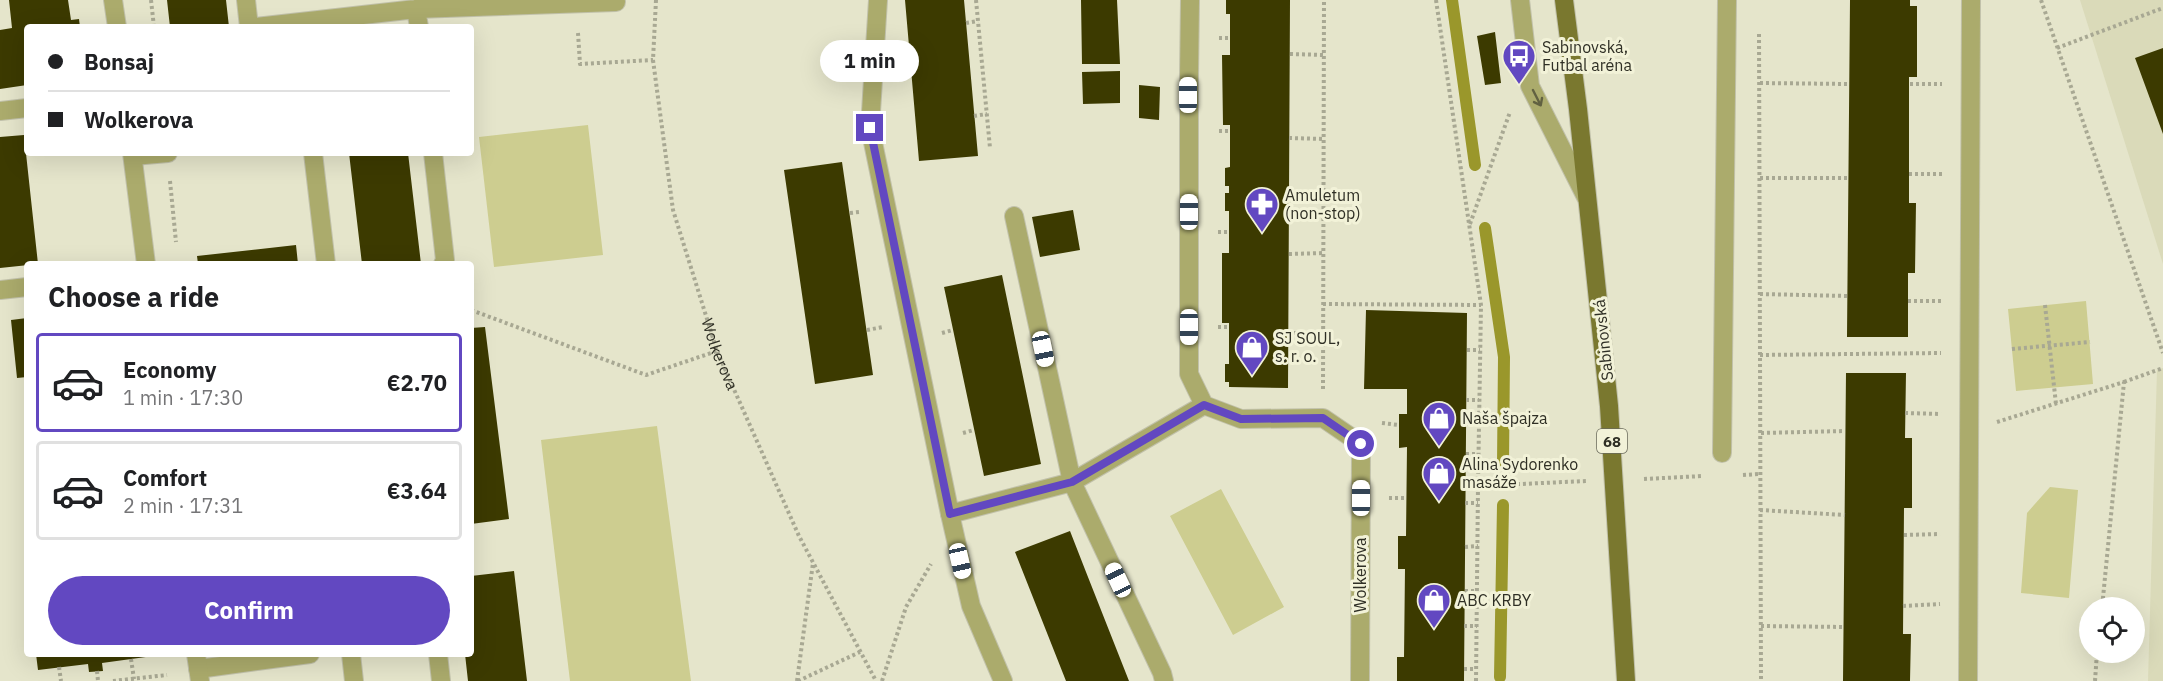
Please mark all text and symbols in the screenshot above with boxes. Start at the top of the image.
place label: Sabinovská, Futbal aréna [1542,37,1632,75]
bus stop icon: Sabinovská, Futbal aréna [1501,38,1537,85]
callout: 1 min [820,41,920,83]
text: Bonsaj [84,47,154,76]
text: 1 min [843,47,896,74]
car [1179,77,1197,113]
one-way arrow [1531,89,1543,107]
text: Wolkerova [84,105,194,134]
route end [856,114,883,141]
place label: Amuletum (non-stop) [1285,185,1361,223]
pharmacy icon: Amuletum (non-stop) [1244,186,1280,233]
car [1180,194,1198,230]
text: Choose a ride [48,279,219,314]
street label: Sabinovská [1589,298,1617,382]
car [1180,309,1198,345]
street label: Wolkerova [697,316,743,393]
place label: SJ SOUL, s. r. o. [1275,328,1340,366]
shop icon: SJ SOUL, s. r. o. [1234,329,1270,376]
car [1030,330,1056,368]
text: Economy [123,355,217,384]
icon: car [51,356,105,410]
text: €2.70 [387,368,447,397]
text: 1 min · 17:30 [123,384,243,411]
shop icon: Naša špajza [1421,400,1457,447]
place label: Naša špajza [1462,408,1548,428]
road number: 68 [1597,429,1627,453]
route start [1347,430,1374,457]
place label: Alina Sydorenko masáže [1462,454,1578,492]
shop icon: Alina Sydorenko masáže [1421,455,1457,502]
text: Comfort [123,463,207,492]
icon: car [51,464,105,518]
text: €3.64 [387,476,447,505]
car [1352,480,1370,516]
text: 2 min · 17:31 [123,492,243,519]
street label: Wolkerova [1350,537,1370,613]
car [947,541,973,581]
car [1102,560,1134,600]
button: Confirm [48,576,450,645]
shop icon: ABC KRBY [1416,582,1452,629]
place label: ABC KRBY [1457,590,1532,610]
map controls [2079,597,2145,663]
button: locate [2079,597,2145,663]

